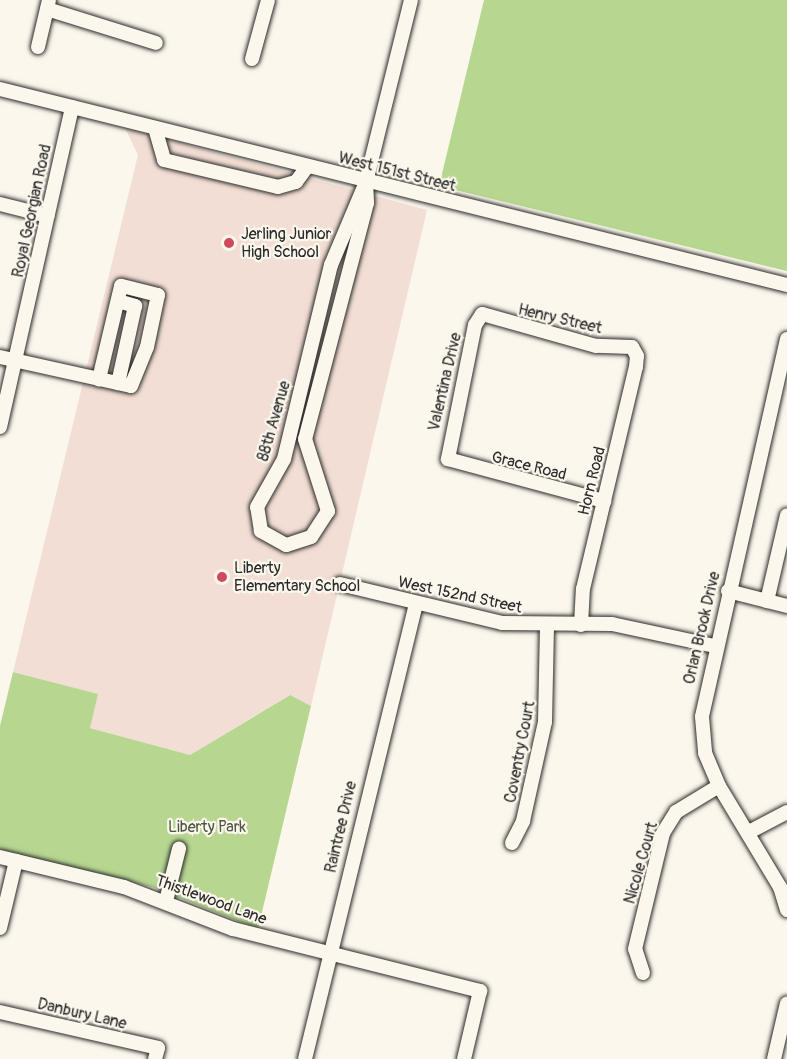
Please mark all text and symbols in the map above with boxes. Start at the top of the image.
street label: Royal Georgian Road [9,143,55,279]
street label: West 151st Street [336,148,458,196]
place label: Jerling Junior High School [241,224,331,262]
marker: Jerling Junior High School [222,236,236,250]
street label: Henry Street [516,300,604,338]
street label: Valentina Drive [424,331,466,433]
street label: 88th Avenue [253,379,295,463]
street label: Horn Road [574,445,610,517]
street label: Grace Road [490,447,568,485]
place label: Liberty Elementary School [234,558,360,596]
marker: Liberty Elementary School [215,570,229,584]
street label: Orlan Brook Drive [680,570,724,686]
street label: West 152nd Street [396,572,524,618]
street label: Coventry Court [501,699,539,805]
street label: Raintree Drive [321,779,361,875]
park label: Liberty Park [168,817,246,837]
street label: Nicole Court [620,820,662,906]
street label: Thistlewood Lane [153,871,269,929]
street label: Danbury Lane [36,994,128,1034]

